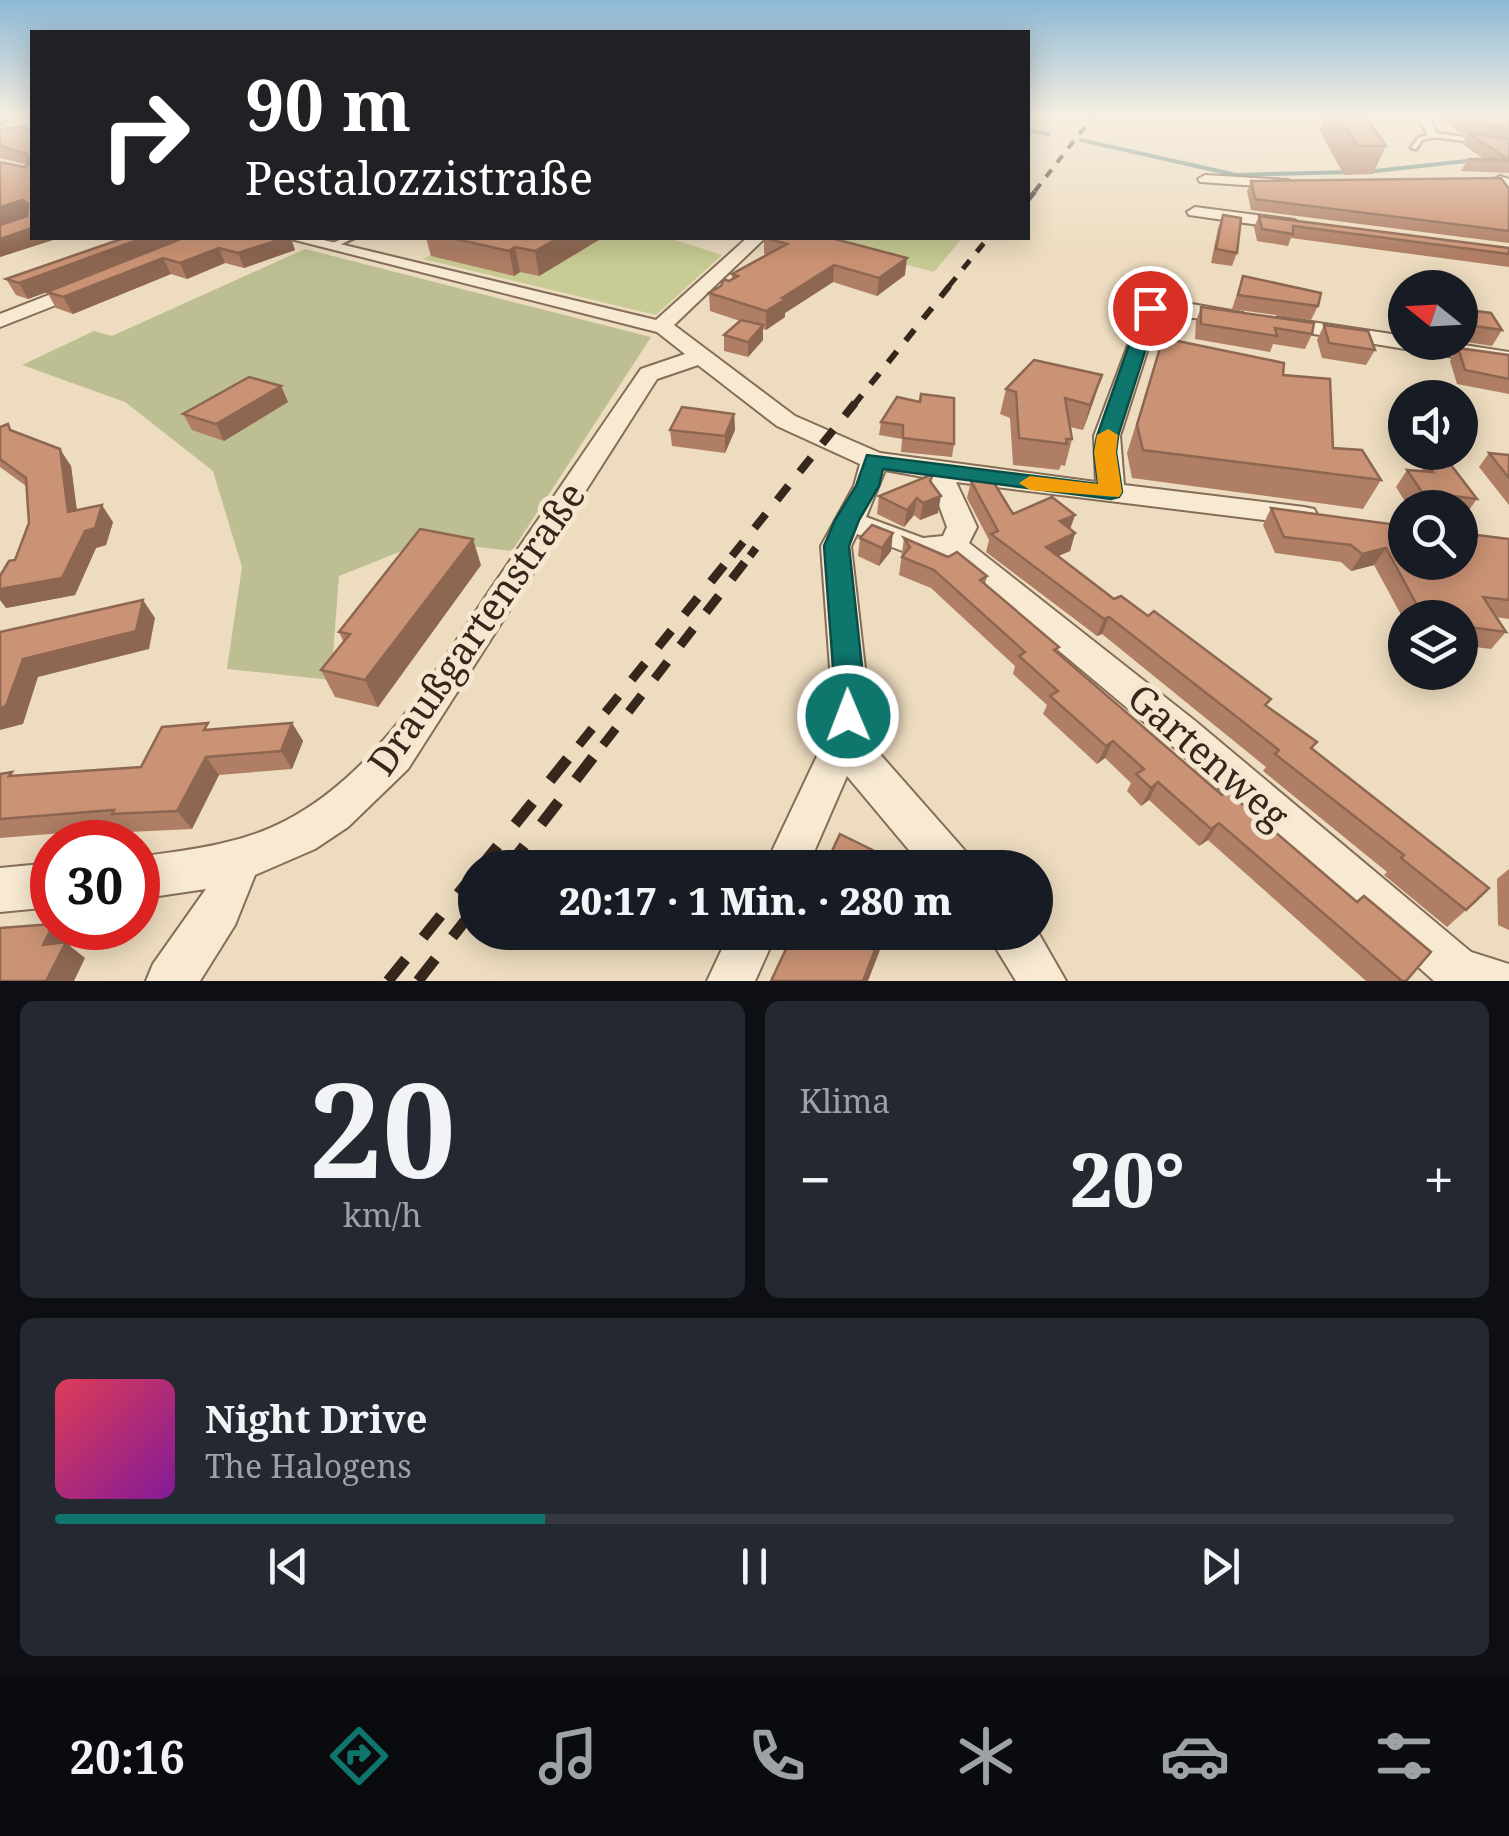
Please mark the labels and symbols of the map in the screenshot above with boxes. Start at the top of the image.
pin [1108,266,1193,351]
north arrow [1388,270,1478,360]
street label: Draußgartenstraße [355,471,596,785]
position arrow [796,664,900,768]
street label: Gartenweg [1117,671,1301,840]
speed limit sign: 30 [30,820,160,950]

